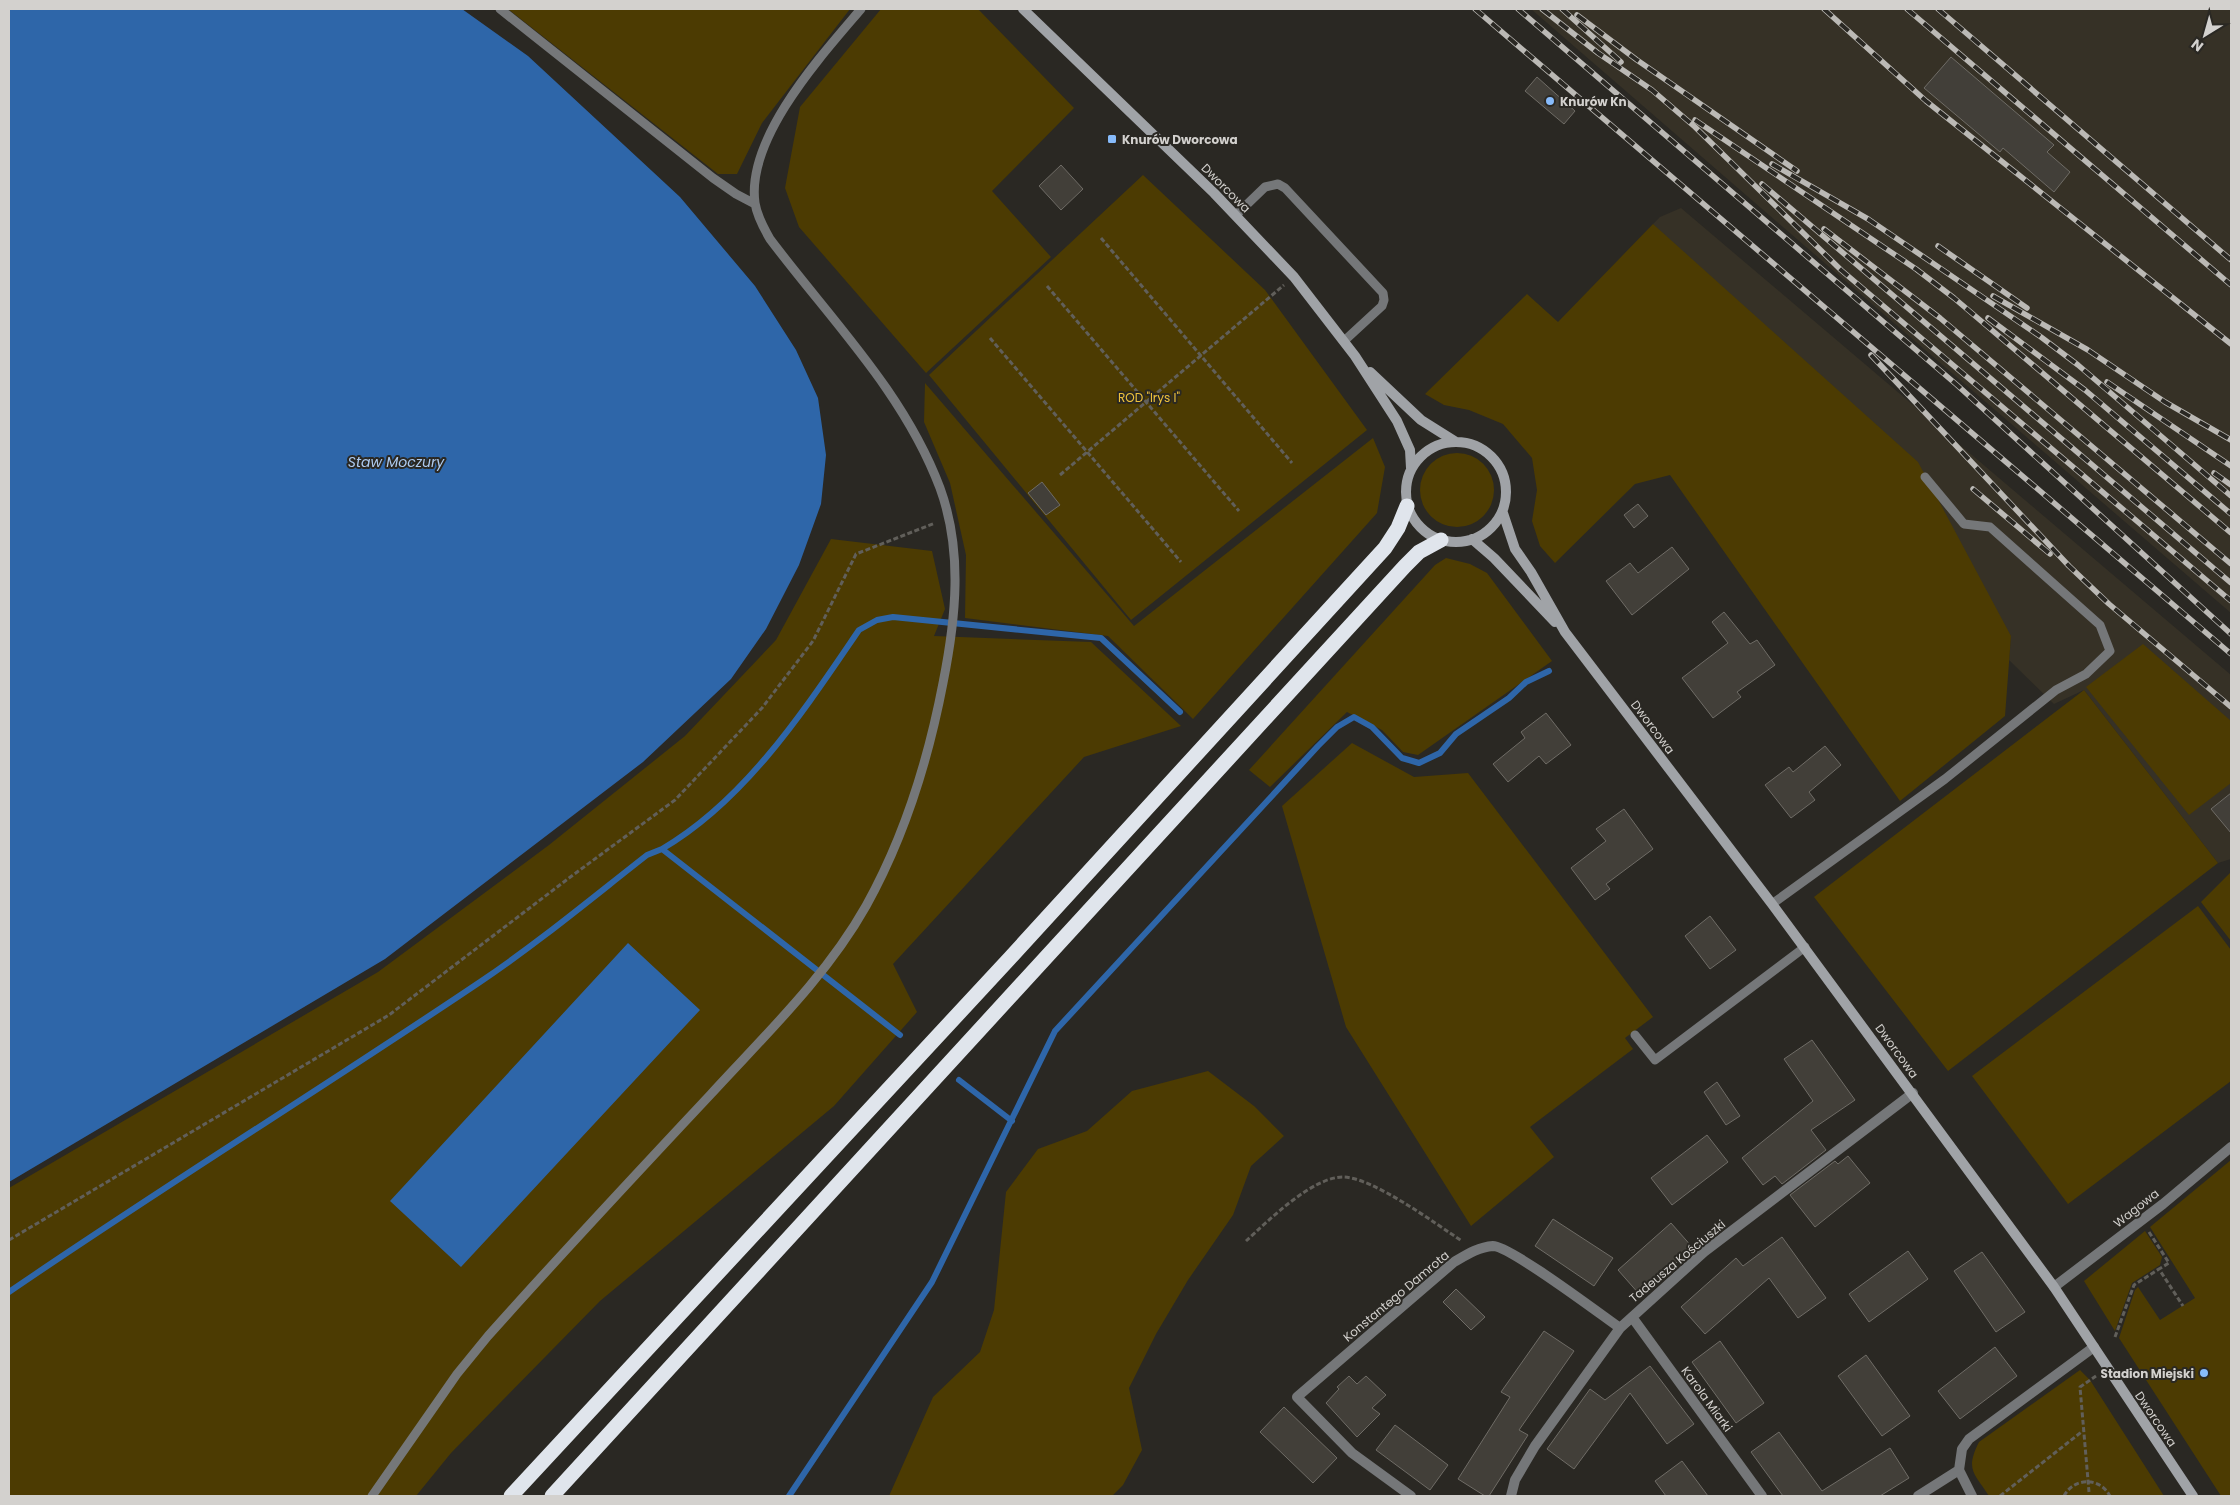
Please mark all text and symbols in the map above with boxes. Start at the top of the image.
north arrow [2180,10,2230,60]
text: N [2187,34,2207,57]
place label: Knurów Kn [1560,93,1627,110]
marker: Knurów Kn [1544,95,1556,107]
place label: Knurów Dworcowa [1122,131,1238,148]
marker: Knurów Dworcowa [1106,133,1118,145]
street label: Dworcowa [1198,160,1254,216]
park label: ROD "Irys I" [1118,389,1181,406]
water label: Staw Moczury [348,452,445,472]
street label: Dworcowa [1627,697,1679,757]
street label: Dworcowa [1871,1020,1923,1082]
street label: Wagowa [2110,1185,2162,1231]
street label: Tadeusza Kościuszki [1625,1216,1729,1306]
street label: Konstantego Damrota [1339,1247,1453,1345]
street label: Karola Miarki [1678,1363,1736,1435]
place label: Stadion Miejski [2101,1365,2194,1382]
marker: Stadion Miejski [2198,1367,2210,1379]
street label: Dworcowa [2131,1388,2181,1450]

